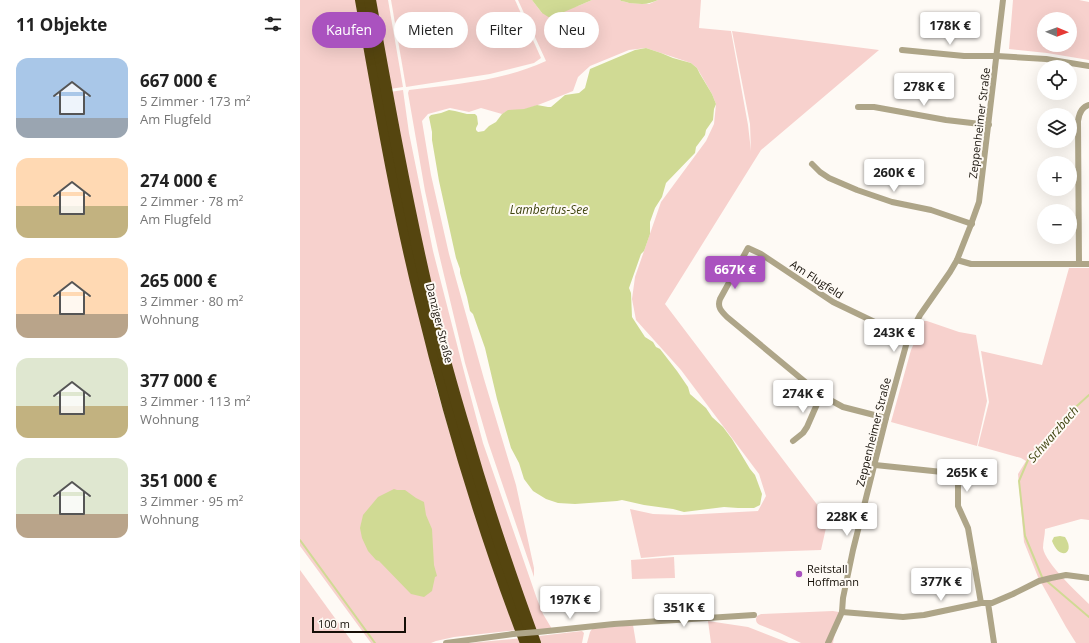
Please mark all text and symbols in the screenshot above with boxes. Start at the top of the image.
chip: Kaufen [312,12,386,48]
chip: Mieten [394,12,468,48]
chip: Filter [476,12,536,48]
chip: Neu [544,12,599,48]
pin: 178K € [917,12,983,46]
north arrow [1037,12,1077,52]
map controls [1037,12,1077,244]
text: 11 Objekte [16,13,107,36]
icon: filters [262,13,284,35]
text: 178K € [929,16,971,34]
button: locate [1037,60,1077,100]
street label: Zeppenheimer Straße [965,67,993,179]
text: 667 000 € [140,69,217,92]
pin: 278K € [891,73,957,107]
icon: home [48,74,96,122]
text: 278K € [903,77,945,95]
text: 5 Zimmer · 173 m² [140,92,251,110]
button: layers [1037,108,1077,148]
text: Am Flugfeld [140,110,212,128]
button: + [1037,156,1077,196]
pin: 260K € [861,159,927,193]
text: 260K € [873,163,915,181]
text: 274 000 € [140,169,217,192]
icon: home [48,174,96,222]
text: 2 Zimmer · 78 m² [140,192,243,210]
water label: Lambertus-See [510,201,588,218]
button: − [1037,204,1077,244]
text: Am Flugfeld [140,210,212,228]
pin: 667K € [702,256,768,290]
street label: Am Flugfeld [788,256,846,302]
text: 667K € [714,260,756,278]
text: 265 000 € [140,269,217,292]
icon: home [48,274,96,322]
street label: Danziger Straße [423,281,457,365]
text: 3 Zimmer · 80 m² [140,292,243,310]
text: Wohnung [140,310,199,328]
pin: 243K € [861,319,927,353]
text: 243K € [873,323,915,341]
text: 377 000 € [140,369,217,392]
icon: home [48,374,96,422]
street label: Zeppenheimer Straße [852,376,894,488]
pin: 274K € [770,380,836,414]
text: 274K € [782,384,824,402]
text: 3 Zimmer · 113 m² [140,392,251,410]
water label: Schwarzbach [1024,402,1082,466]
text: Wohnung [140,410,199,428]
pin: 265K € [934,459,1000,493]
text: 265K € [946,463,988,481]
text: 351 000 € [140,469,217,492]
icon: home [48,474,96,522]
text: 3 Zimmer · 95 m² [140,492,243,510]
pin: 228K € [814,503,880,537]
text: 228K € [826,507,868,525]
text: Wohnung [140,510,199,528]
place label: Reitstall Hoffmann [807,561,859,589]
pin: 377K € [908,568,974,602]
marker: Reitstall Hoffmann [794,569,804,579]
text: 377K € [920,572,962,590]
pin: 197K € [537,586,603,620]
text: 197K € [549,590,591,608]
pin: 351K € [651,594,717,628]
text: 351K € [663,598,705,616]
scale bar [312,615,406,634]
text: 100 m [318,616,350,631]

